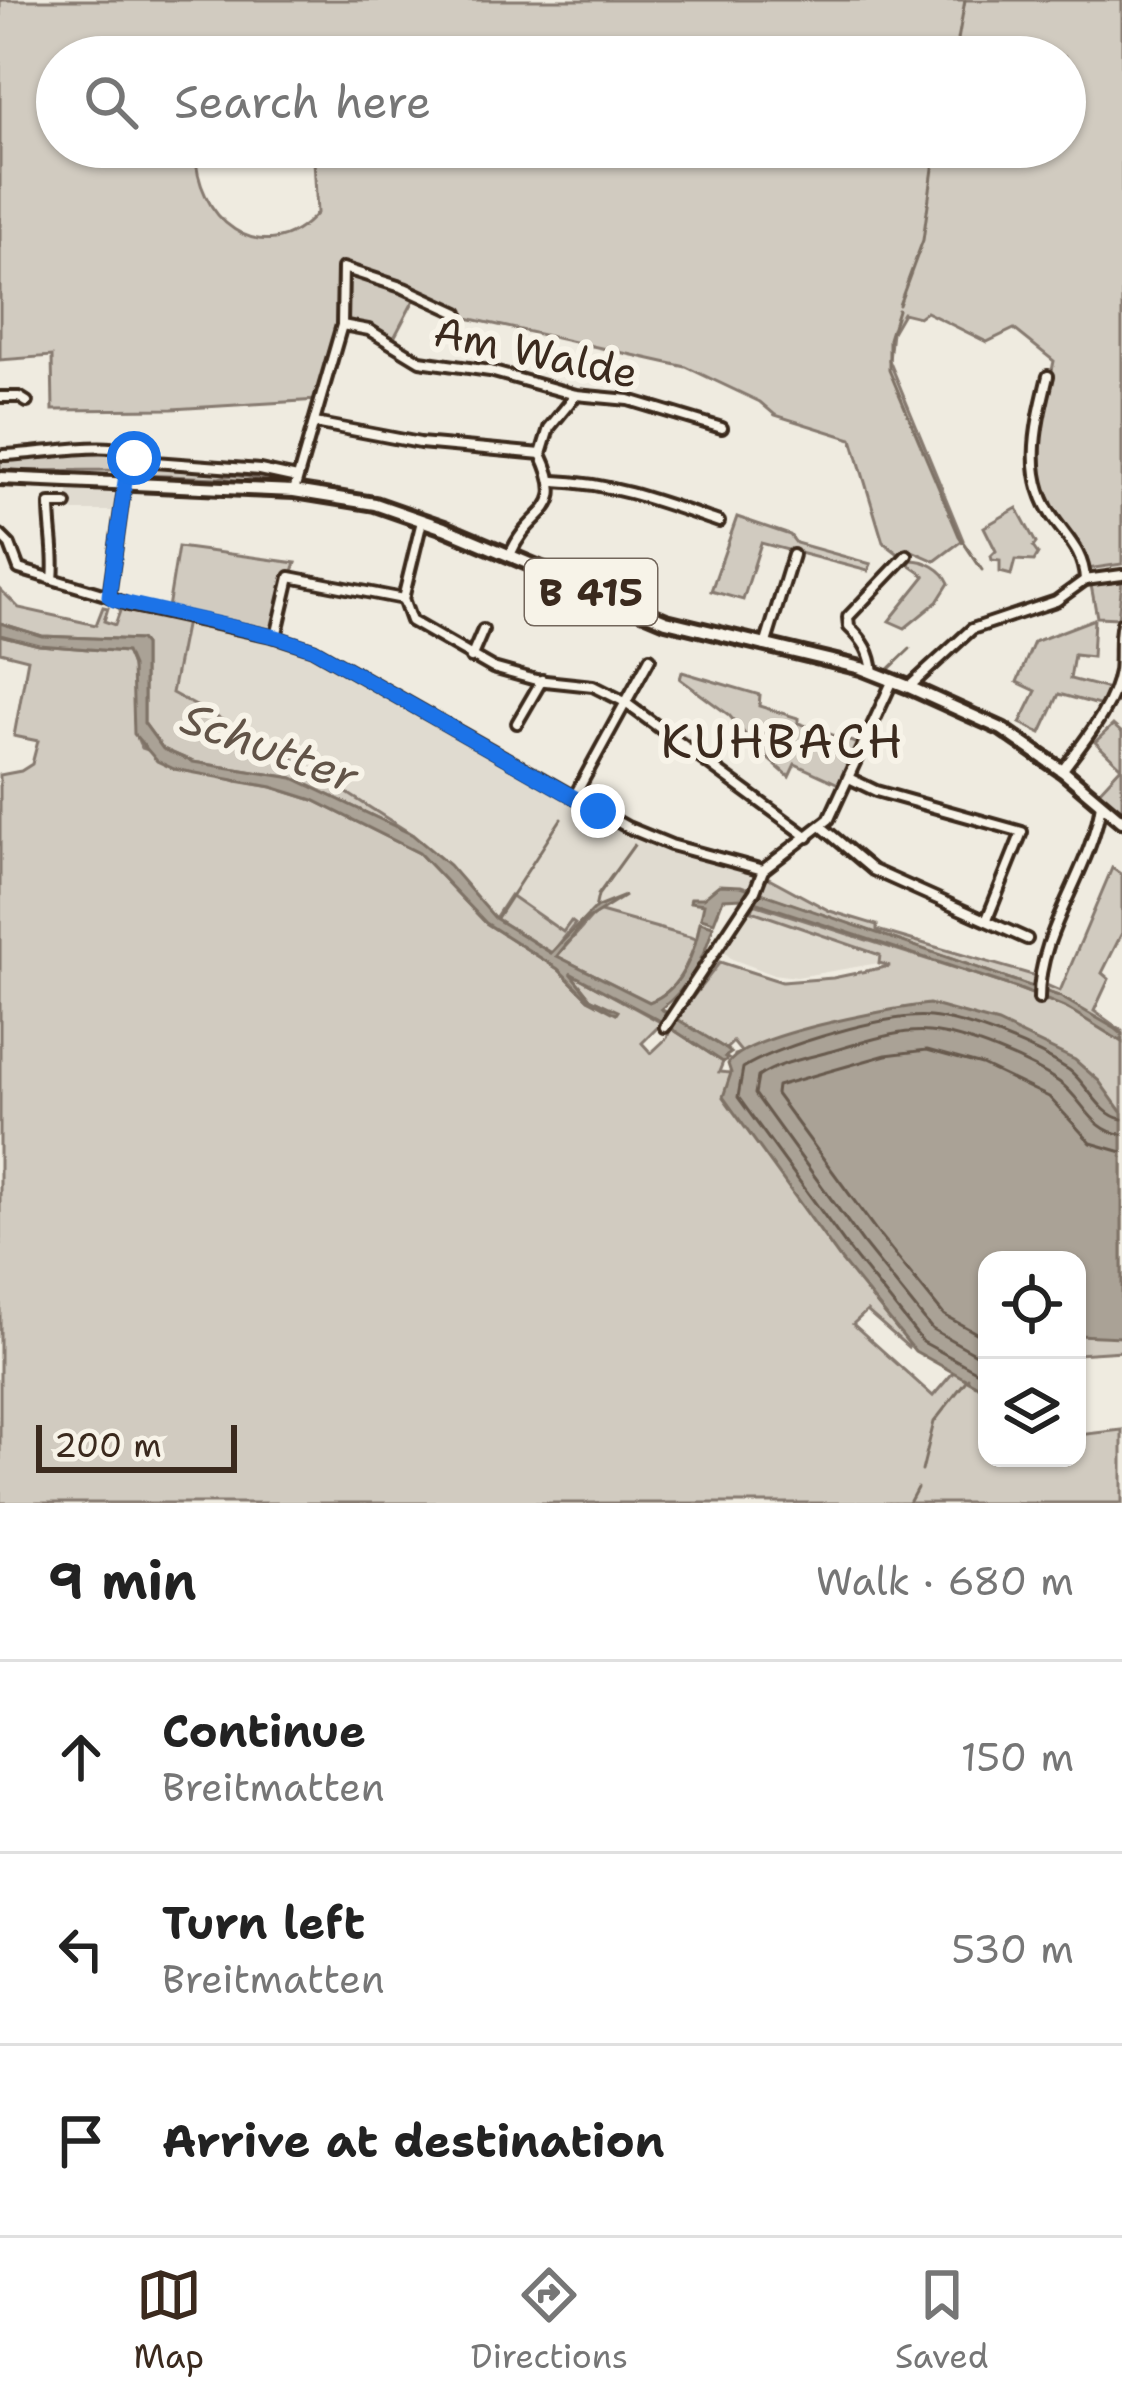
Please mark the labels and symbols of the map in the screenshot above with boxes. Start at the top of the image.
street label: Am Walde [429,303,643,401]
route start [107,431,161,485]
road number: B 415 [525,559,657,625]
water label: Schutter [173,687,368,807]
district label: KUHBACH [661,709,905,773]
route end [571,784,625,838]
scale bar [36,1419,237,1472]

